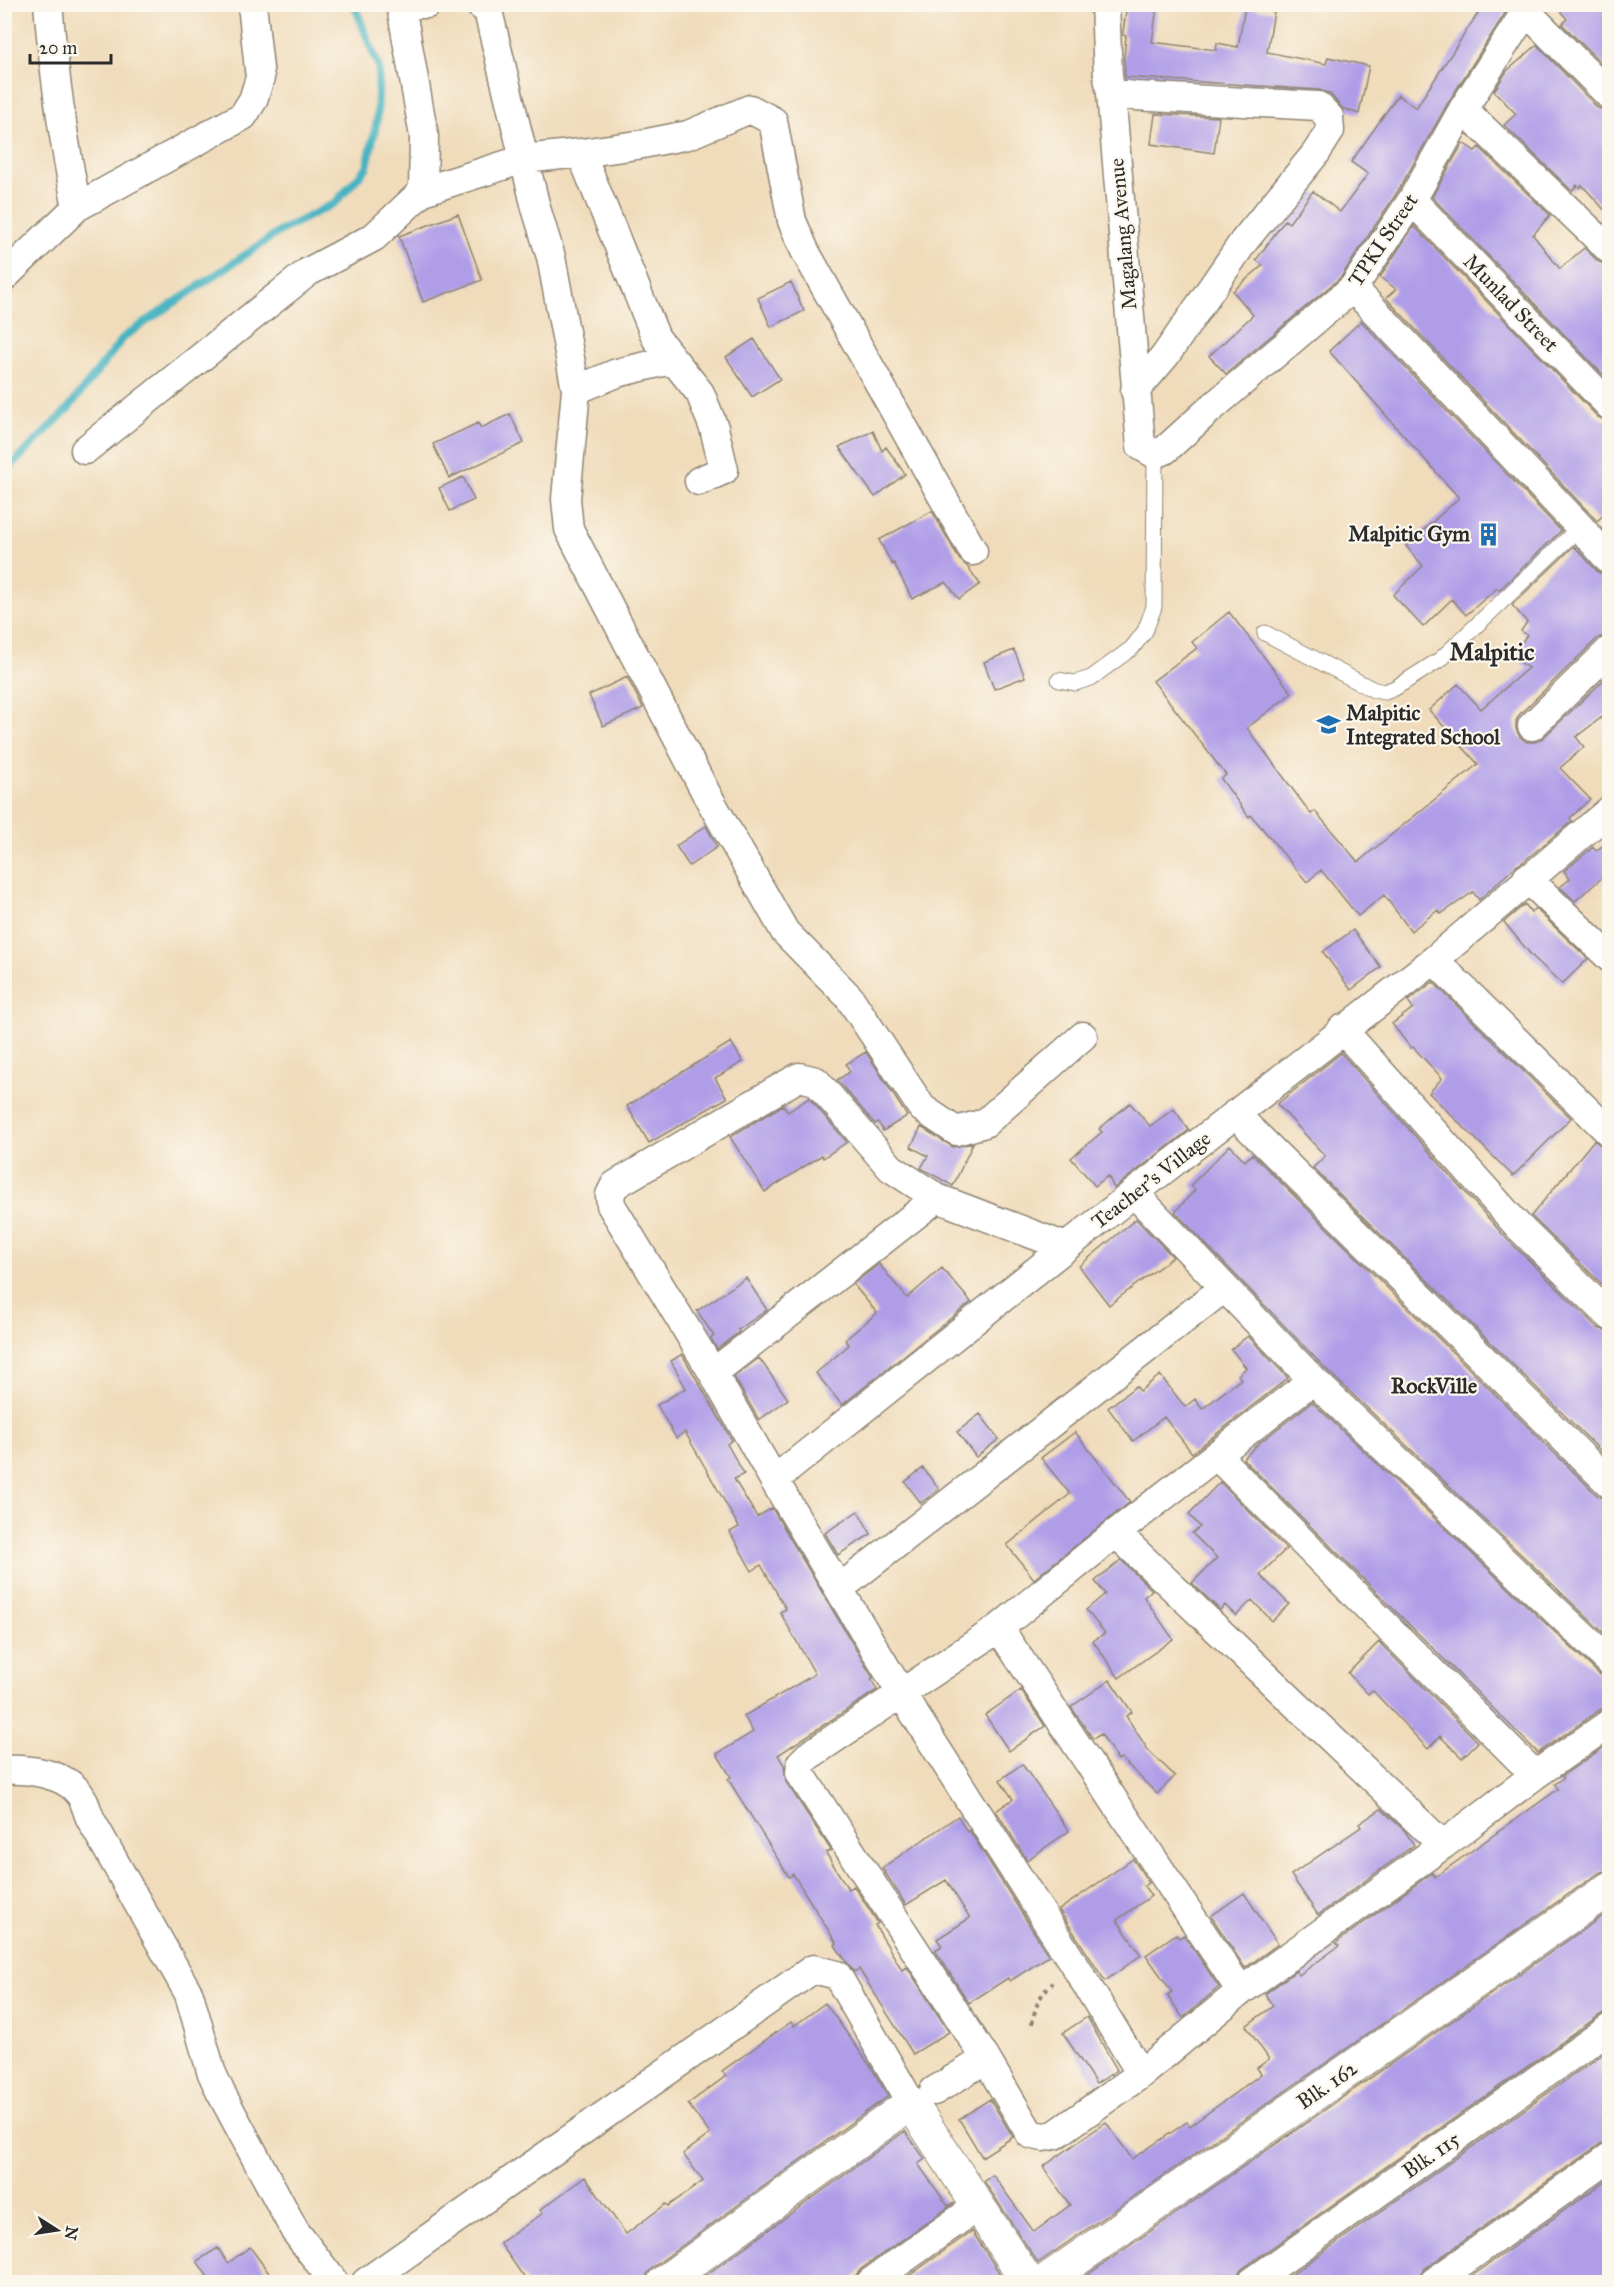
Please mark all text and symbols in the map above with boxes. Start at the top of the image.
scale bar [30,27,111,65]
text: 20 m [39,37,77,59]
street label: Magalang Avenue [1103,157,1143,311]
street label: TPKI Street [1342,188,1424,292]
street label: Munlad Street [1458,249,1564,358]
place label: Malpitic Gym [1348,521,1470,547]
building icon: Malpitic Gym [1475,521,1501,547]
district label: Malpitic [1450,637,1534,667]
place label: Malpitic Integrated School [1346,700,1501,750]
school or university icon: Malpitic Integrated School [1315,712,1341,738]
street label: Teacher's Village [1086,1125,1216,1235]
district label: RockVille [1391,1372,1477,1399]
street label: Blk. 162 [1292,2055,1363,2115]
street label: Blk. 115 [1397,2126,1465,2184]
north arrow [27,2200,87,2260]
text: N [60,2224,82,2242]

